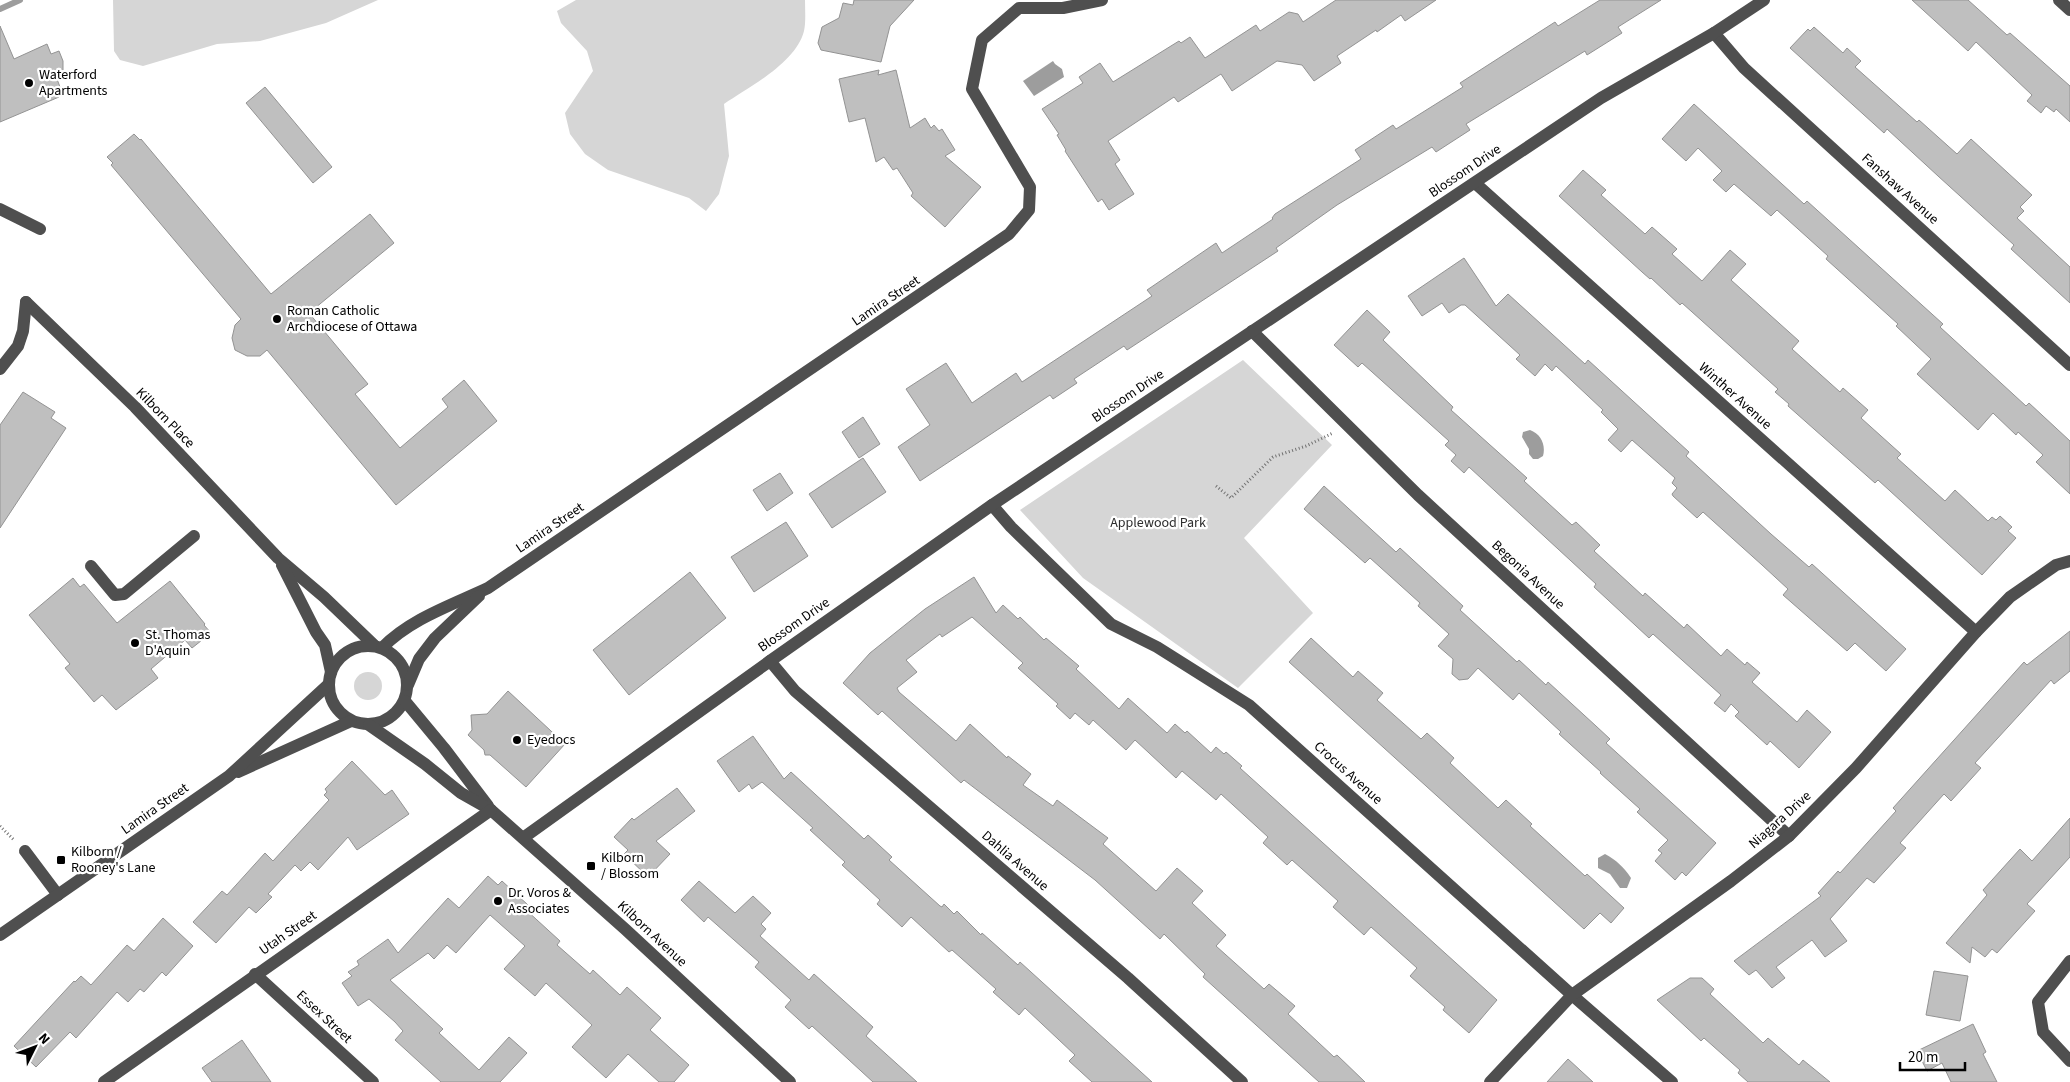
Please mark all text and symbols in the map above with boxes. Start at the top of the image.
place label: Waterford Apartments [39,65,108,101]
marker: Waterford Apartments [23,77,35,89]
street label: Blossom Drive [1425,139,1505,203]
street label: Fanshaw Avenue [1857,149,1943,229]
street label: Lamira Street [848,271,924,331]
place label: Roman Catholic Archdiocese of Ottawa [287,301,417,337]
marker: Roman Catholic Archdiocese of Ottawa [271,313,283,325]
street label: Winther Avenue [1694,358,1776,434]
street label: Blossom Drive [1088,364,1168,428]
street label: Kilborn Place [131,383,199,453]
street label: Lamira Street [512,498,588,558]
park label: Applewood Park [1110,513,1206,533]
street label: Begonia Avenue [1487,536,1569,614]
street label: Blossom Drive [754,593,834,657]
place label: St. Thomas D'Aquin [145,625,211,661]
marker: St. Thomas D'Aquin [129,637,141,649]
place label: Eyedocs [527,730,575,750]
marker: Eyedocs [511,734,523,746]
street label: Crocus Avenue [1309,737,1387,809]
street label: Lamira Street [117,778,193,840]
street label: Niagara Drive [1744,786,1816,854]
street label: Dahlia Avenue [977,826,1053,896]
place label: Kilborn / Rooney's Lane [71,842,156,878]
place label: Kilborn / Blossom [601,848,659,884]
marker: Kilborn / Rooney's Lane [55,854,67,866]
marker: Kilborn / Blossom [585,860,597,872]
place label: Dr. Voros & Associates [508,883,571,919]
marker: Dr. Voros & Associates [492,895,504,907]
street label: Kilborn Avenue [613,896,691,972]
street label: Utah Street [255,906,321,960]
street label: Essex Street [292,986,357,1048]
north arrow [10,1022,60,1072]
text: N [33,1029,54,1049]
scale bar [1900,1040,1965,1072]
text: 20 m [1908,1047,1938,1068]

